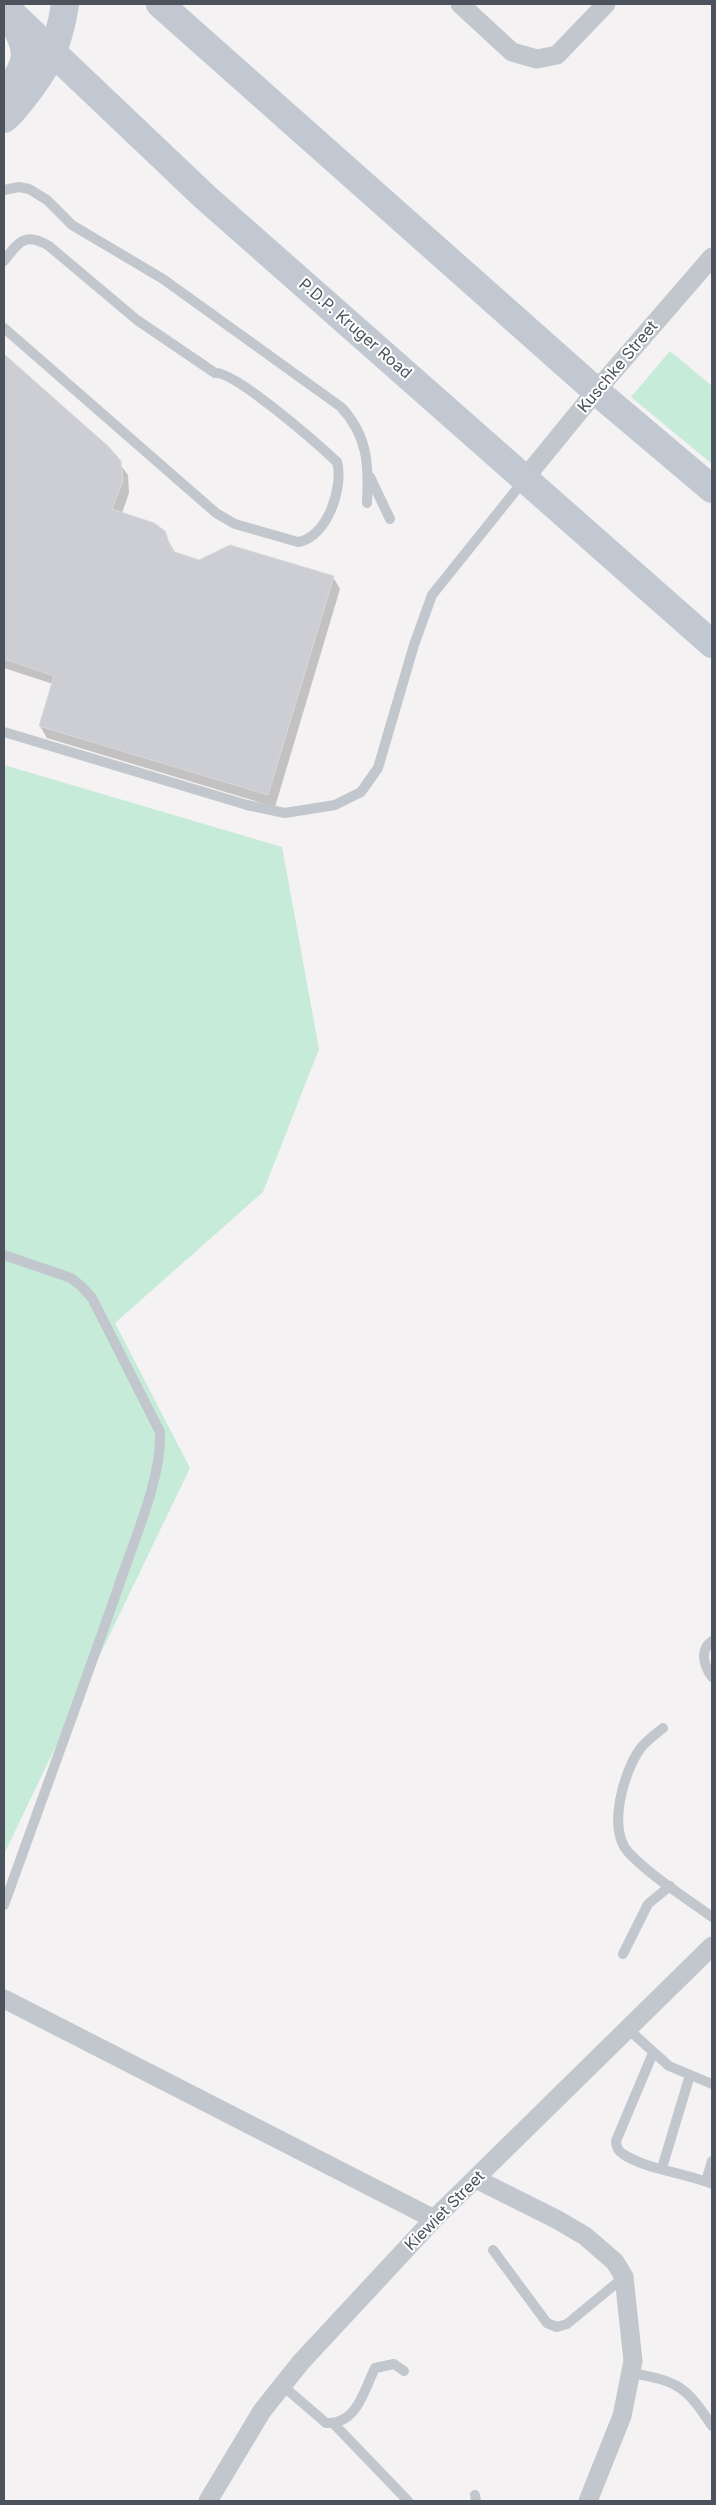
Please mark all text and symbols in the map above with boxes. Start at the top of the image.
street label: P.D.P. Kruger Road [295,275,415,383]
street label: Kuschke Street [574,317,662,417]
street label: Kiewiet Street [401,2167,489,2255]

